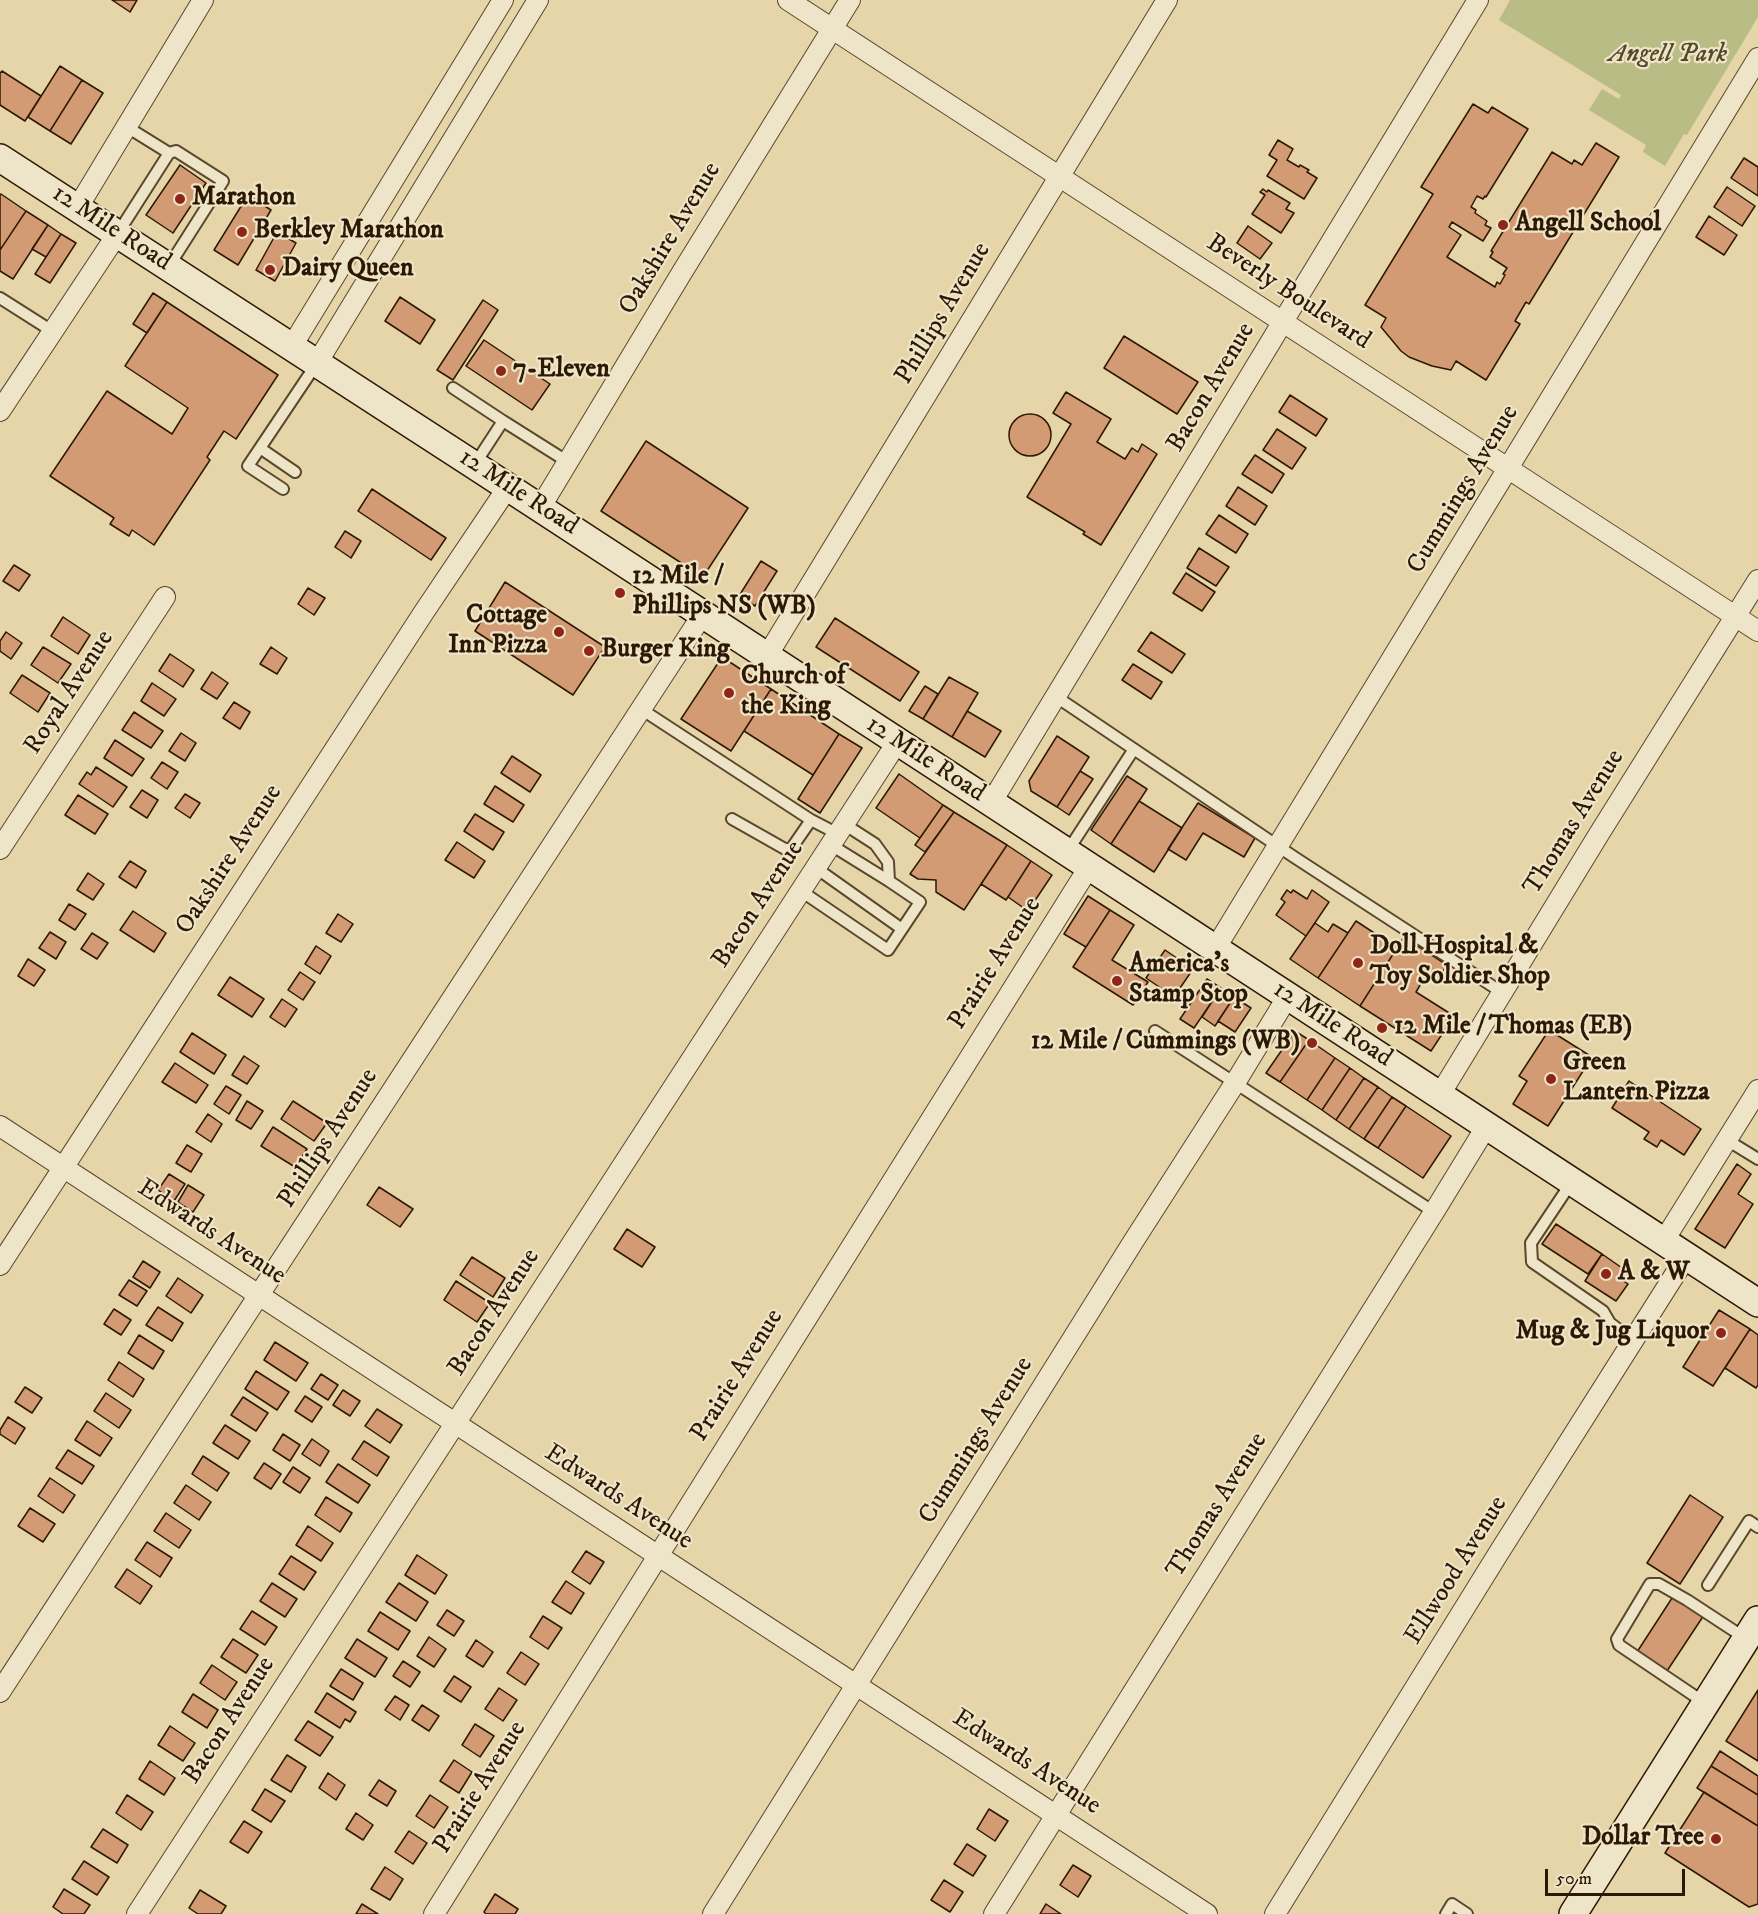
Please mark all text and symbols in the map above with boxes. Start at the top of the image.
park label: Angell Park [1609,40,1727,72]
street label: Oakshire Avenue [613,157,729,321]
street label: 12 Mile Road [45,179,177,279]
place label: Marathon [192,183,296,215]
marker: Marathon [173,192,187,206]
place label: Angell School [1515,209,1661,241]
place label: Berkley Marathon [254,216,444,248]
marker: Angell School [1496,218,1510,232]
marker: Berkley Marathon [235,225,249,239]
street label: Beverly Boulevard [1200,228,1376,358]
street label: Phillips Avenue [889,237,999,391]
place label: Dairy Queen [282,254,414,286]
marker: Dairy Queen [263,263,277,277]
street label: Bacon Avenue [1161,318,1263,458]
place label: 7-Eleven [513,355,610,387]
marker: 7-Eleven [494,364,508,378]
street label: Cummings Avenue [1401,400,1527,580]
street label: 12 Mile Road [452,443,584,543]
place label: 12 Mile / Phillips NS (WB) [632,562,816,624]
marker: 12 Mile / Phillips NS (WB) [613,586,627,600]
place label: Cottage Inn Pizza [448,601,547,662]
street label: Royal Avenue [18,625,122,761]
marker: Cottage Inn Pizza [552,625,566,639]
place label: Burger King [601,635,730,667]
marker: Burger King [582,644,596,658]
place label: Church of the King [741,662,845,724]
marker: Church of the King [722,686,736,700]
street label: 12 Mile Road [859,710,991,810]
street label: Thomas Avenue [1518,744,1632,902]
street label: Oakshire Avenue [170,779,290,941]
street label: Bacon Avenue [706,836,812,974]
street label: Prairie Avenue [943,892,1049,1036]
place label: Doll Hospital & Toy Soldier Shop [1370,932,1550,994]
place label: America's Stamp Stop [1129,950,1248,1012]
marker: Doll Hospital & Toy Soldier Shop [1351,956,1365,970]
marker: America's Stamp Stop [1110,974,1124,988]
street label: 12 Mile Road [1266,975,1398,1075]
place label: 12 Mile / Thomas (EB) [1394,1012,1632,1044]
marker: 12 Mile / Thomas (EB) [1375,1021,1389,1035]
place label: 12 Mile / Cummings (WB) [1031,1027,1300,1059]
marker: 12 Mile / Cummings (WB) [1305,1036,1319,1050]
place label: Green Lantern Pizza [1563,1048,1710,1110]
street label: Phillips Avenue [272,1063,386,1215]
marker: Green Lantern Pizza [1544,1072,1558,1086]
street label: Edwards Avenue [131,1173,291,1293]
street label: Bacon Avenue [442,1244,548,1382]
place label: A & W [1618,1258,1690,1290]
marker: A & W [1599,1267,1613,1281]
street label: Prairie Avenue [685,1304,791,1448]
place label: Mug & Jug Liquor [1516,1317,1709,1349]
marker: Mug & Jug Liquor [1714,1326,1728,1340]
street label: Cummings Avenue [913,1352,1041,1530]
street label: Thomas Avenue [1161,1427,1275,1585]
street label: Edwards Avenue [538,1438,698,1558]
street label: Ellwood Avenue [1399,1491,1515,1651]
street label: Bacon Avenue [177,1652,283,1790]
street label: Edwards Avenue [946,1703,1106,1823]
street label: Prairie Avenue [428,1716,534,1860]
place label: Dollar Tree [1582,1823,1704,1855]
marker: Dollar Tree [1709,1832,1723,1846]
scale bar [1548,1857,1688,1895]
text: 50 m [1556,1868,1592,1890]

